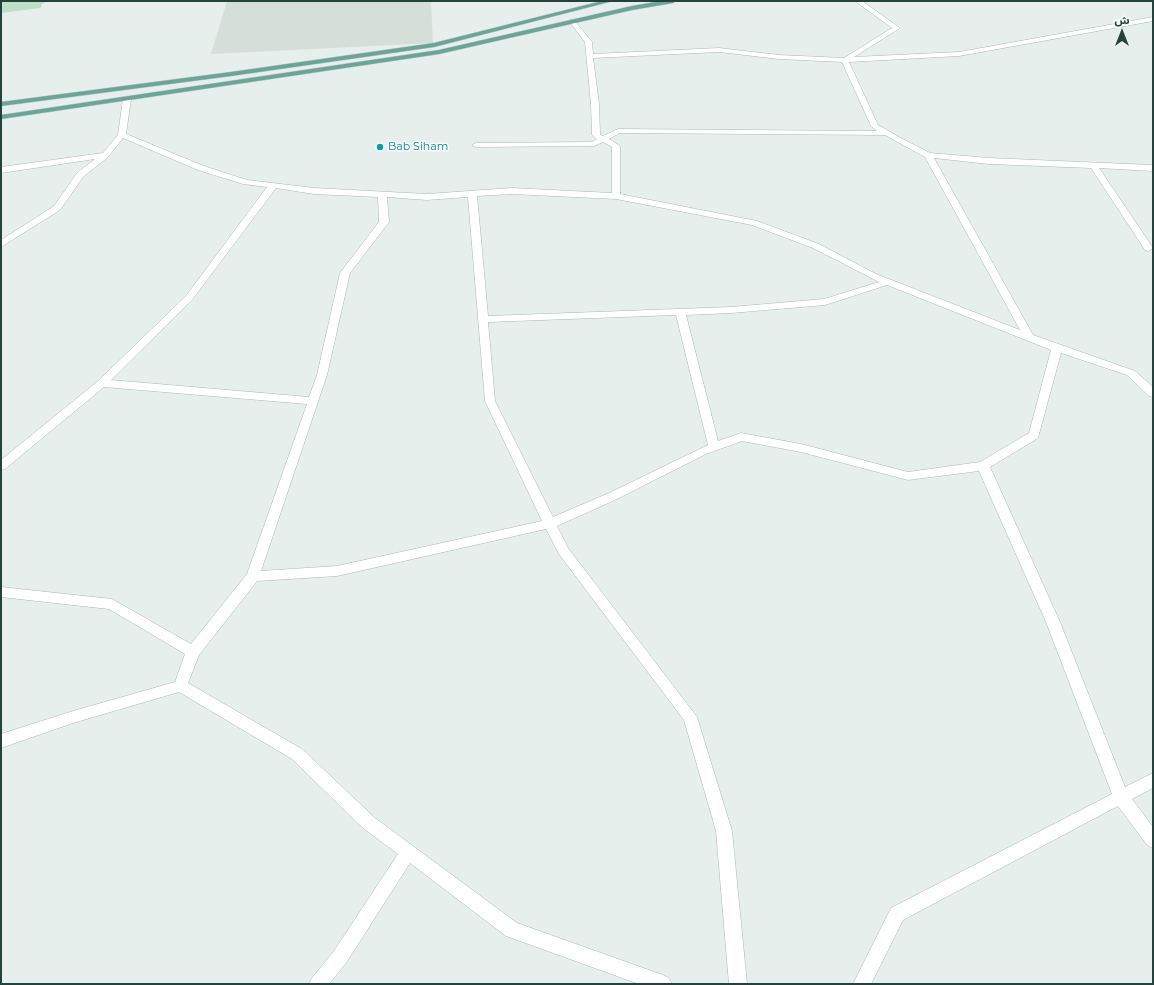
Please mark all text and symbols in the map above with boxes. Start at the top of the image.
north arrow [1102,12,1142,52]
text: ش [1114,13,1130,27]
place label: Bab Siham [388,140,448,154]
marker: Bab Siham [375,142,385,152]

